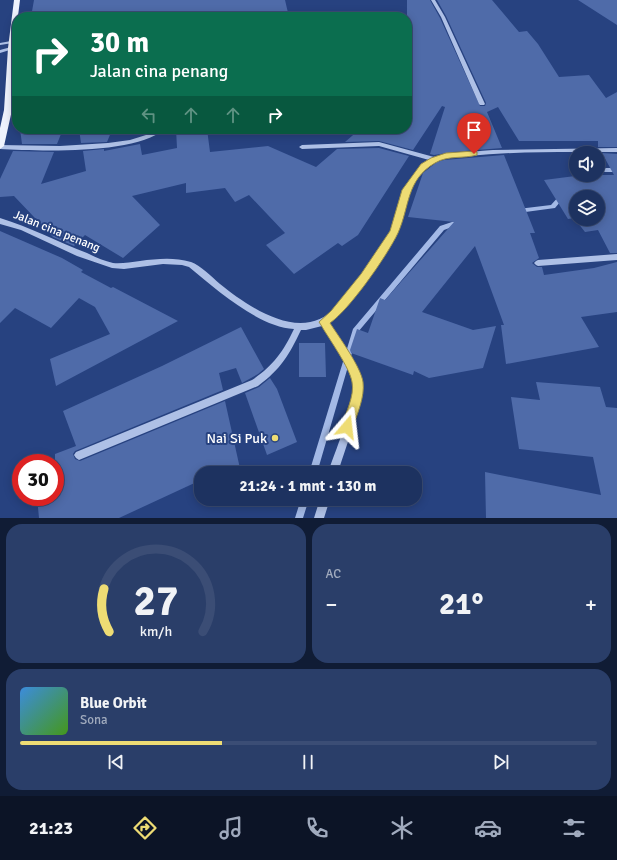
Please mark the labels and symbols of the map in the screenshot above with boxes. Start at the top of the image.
pin [457,113,491,154]
street label: Jalan cina penang [11,207,102,256]
position arrow [326,406,368,448]
place label: Nai Si Puk [206,430,267,447]
marker: Nai Si Puk [270,433,280,443]
speed limit sign: 30 [12,454,64,506]

